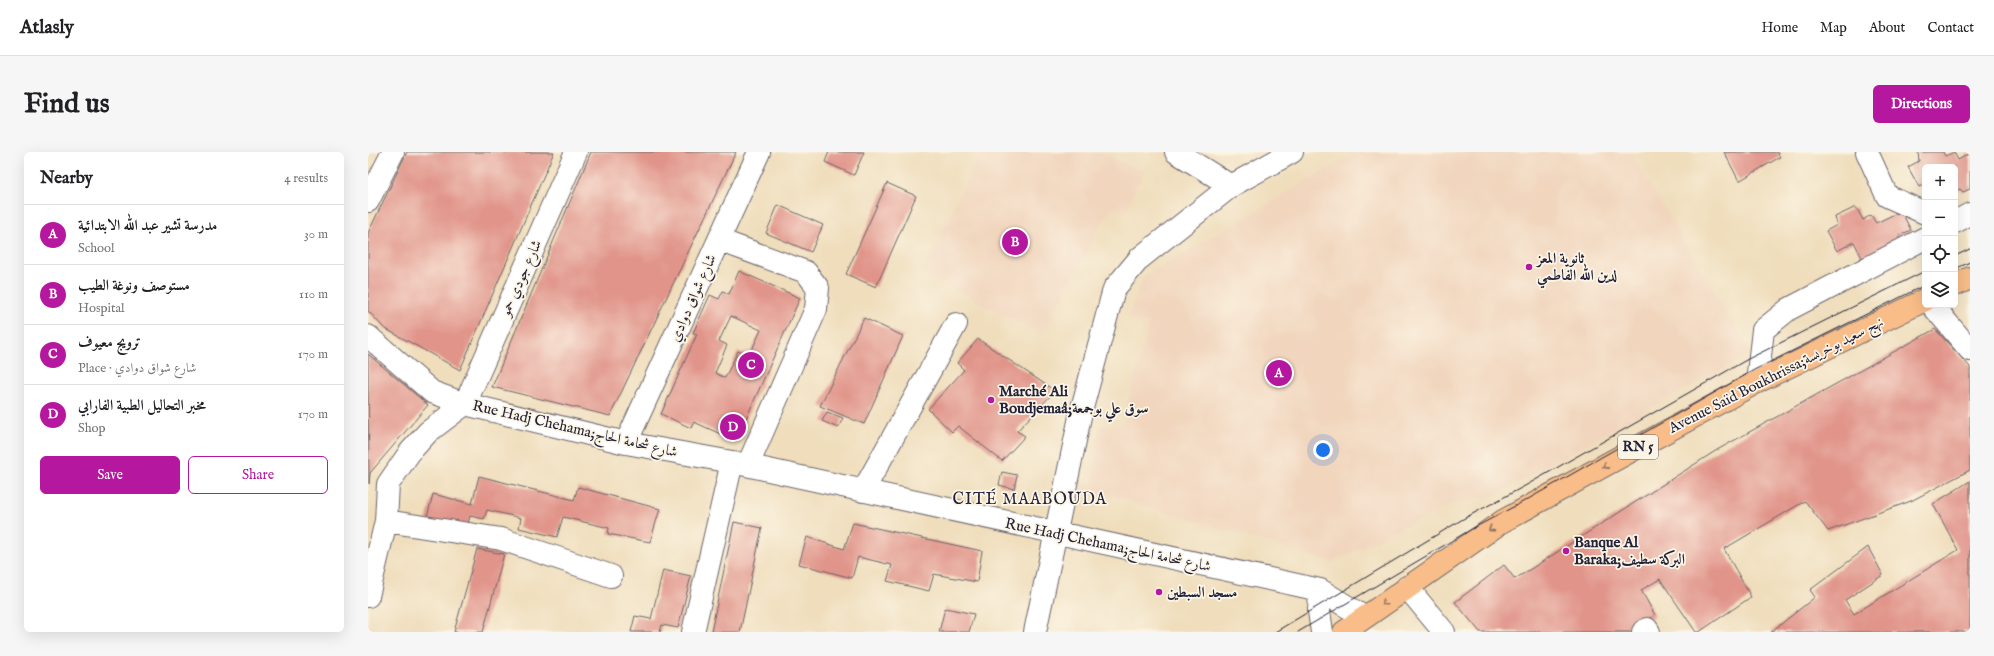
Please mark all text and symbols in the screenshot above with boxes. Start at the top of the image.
text: Atlasly [20,16,74,40]
text: Home [1762,19,1798,37]
text: Map [1820,19,1847,37]
text: About [1869,19,1905,37]
text: Contact [1927,19,1974,37]
button: Directions [1873,85,1970,123]
text: Find us [24,87,110,122]
map controls [1922,164,1958,308]
button: + [1922,164,1958,200]
text: Nearby [40,168,93,189]
text: 4 results [284,170,328,187]
button: − [1922,200,1958,236]
text: مدرسة تشير عبد الله الابتدائية [78,216,217,235]
text: A [49,226,57,243]
text: 30 m [304,226,328,243]
pin: B [1002,227,1028,257]
button: locate [1922,236,1958,272]
street label: شارع جودي حمو [495,237,549,322]
text: School [78,240,115,257]
place label: ثانوية المعز لدين الله الفاطمي [1535,249,1617,289]
street label: شارع شواق دوادي [665,251,724,346]
marker: ثانوية المعز لدين الله الفاطمي [1524,262,1534,272]
button: layers [1922,272,1958,308]
text: مستوصف ونوغة الطيب [78,276,190,295]
text: B [49,286,57,303]
text: 110 m [299,286,328,303]
text: Hospital [78,300,125,317]
street label: Avenue Saïd Boukhrissa;نهج سعيد بوخريسة [1664,312,1889,442]
text: ترويج معيوف [78,333,141,352]
text: C [48,346,58,363]
text: 170 m [298,346,328,363]
pin: C [738,350,764,380]
pin: A [1266,358,1292,388]
text: Place · شارع شواق دوادي [78,360,196,377]
place label: Marché Ali Boudjemaâ;سوق علي بوجمعة [999,382,1148,423]
marker: Marché Ali Boudjemaâ;سوق علي بوجمعة [986,395,996,405]
text: مخبر التحاليل الطبية الفارابي [78,396,206,415]
street label: Rue Hadj Chehama;شارع شحامة الحاج [470,396,679,465]
text: D [48,406,58,423]
text: 170 m [298,406,328,423]
pin: D [720,412,746,442]
text: Shop [78,420,106,437]
road number: RN 5 [1618,435,1658,459]
your location [1313,440,1333,460]
button: Save [40,456,180,494]
button: Share [188,456,328,494]
one-way arrow [1601,461,1609,468]
district label: CITÉ MAABOUDA [953,488,1108,510]
street label: Rue Hadj Chehama;شارع شحامة الحاج [1003,514,1213,579]
one-way arrow [1489,524,1496,531]
place label: Banque Al Baraka;البركة سطيف [1574,533,1685,569]
marker: Banque Al Baraka;البركة سطيف [1561,546,1571,556]
place label: مسجد السبطين [1167,583,1238,602]
marker: مسجد السبطين [1154,587,1164,597]
one-way arrow [1381,598,1388,606]

